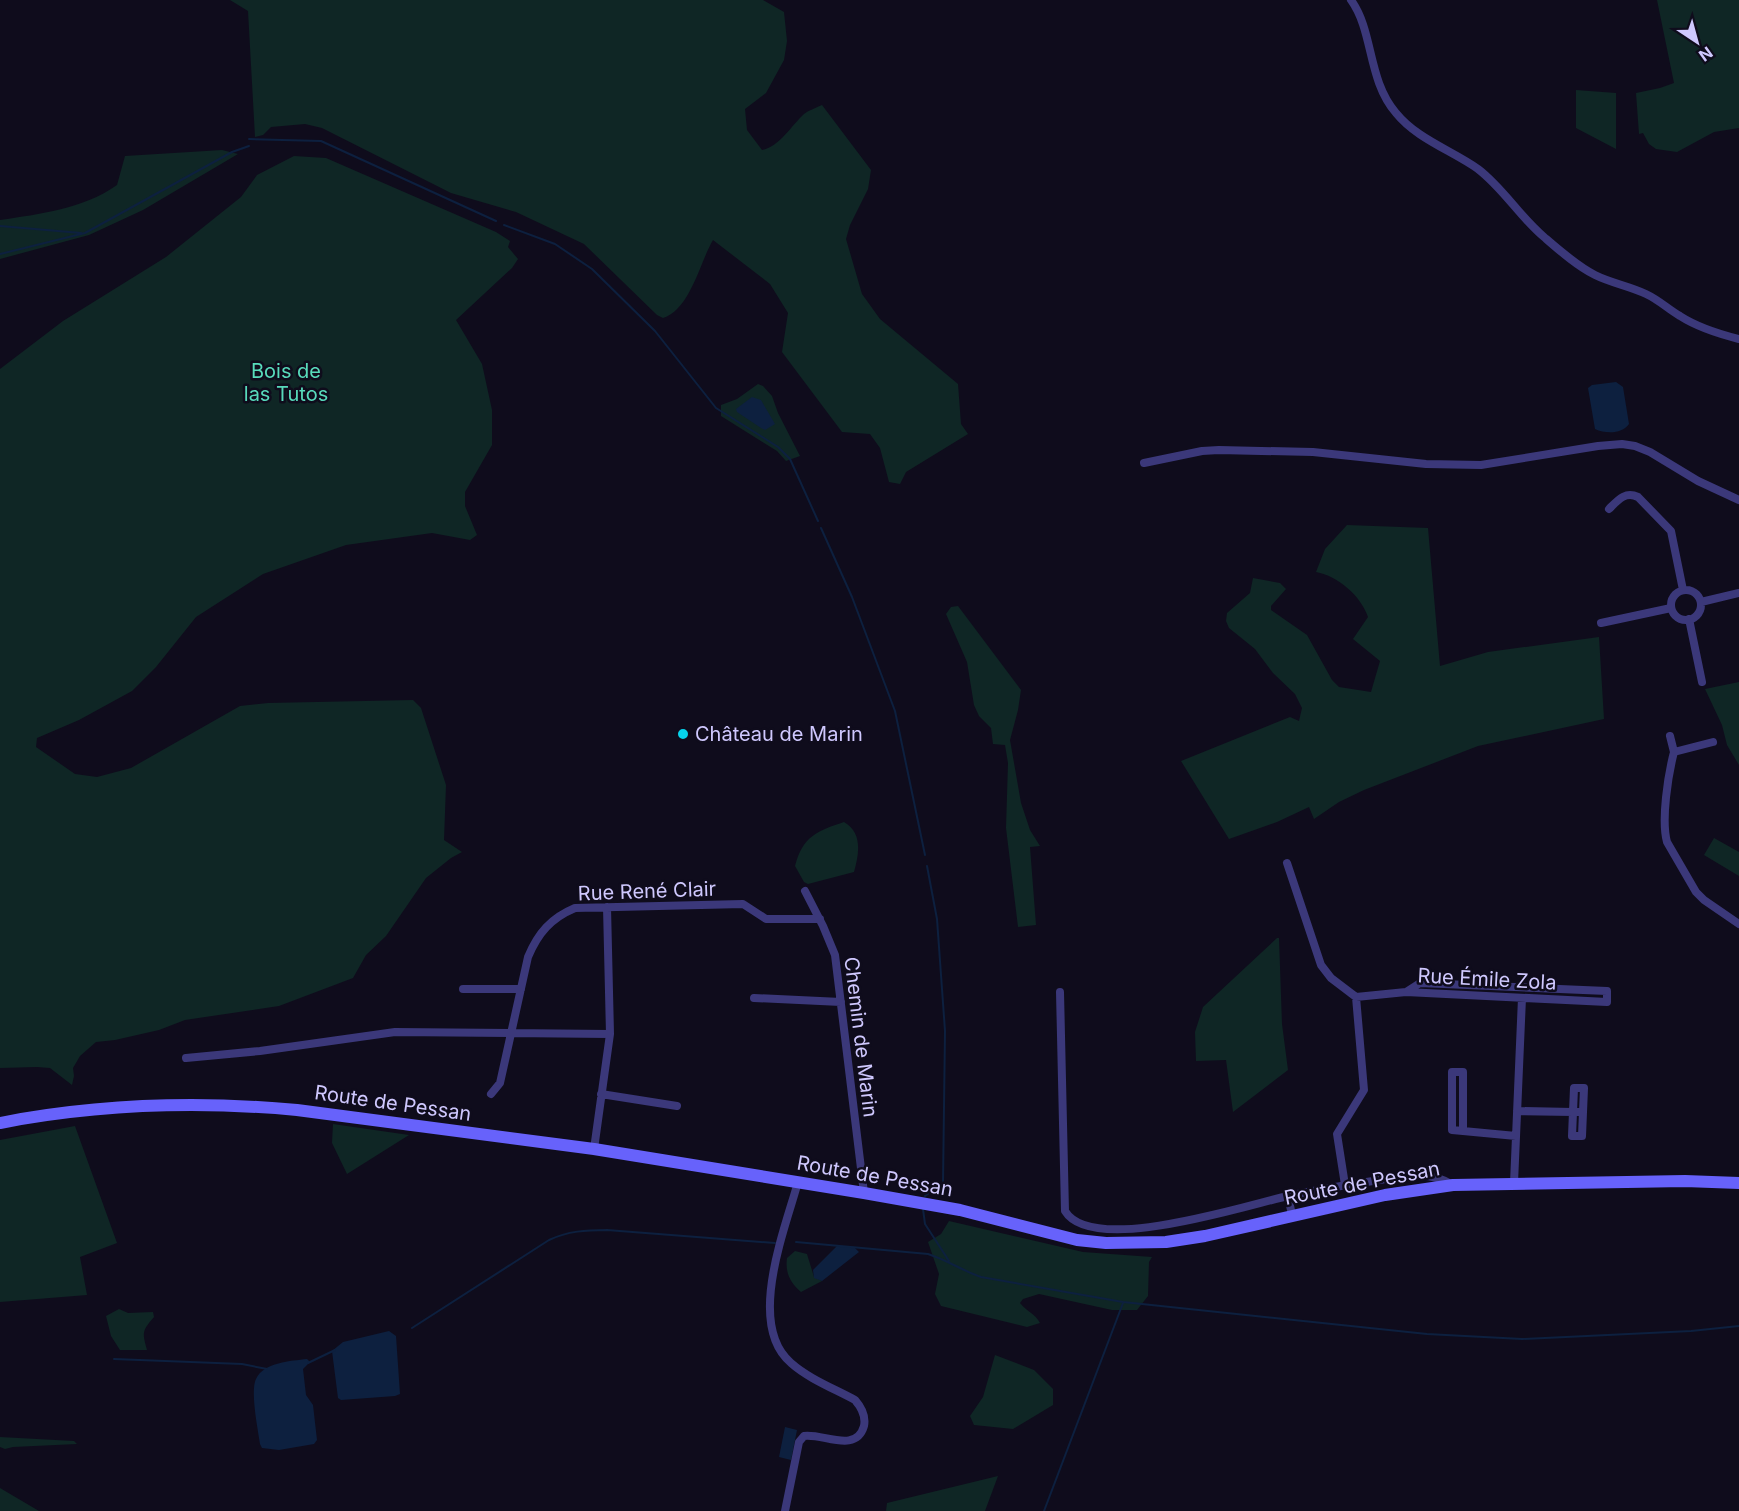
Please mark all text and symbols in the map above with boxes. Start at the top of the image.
north arrow [1667,12,1727,72]
text: N [1695,42,1717,66]
park label: Bois de las Tutos [244,359,328,406]
place label: Château de Marin [695,722,863,746]
marker: Château de Marin [676,727,690,741]
street label: Rue René Clair [577,877,717,905]
street label: Chemin de Marin [839,956,883,1118]
street label: Rue Émile Zola [1417,962,1557,995]
street label: Route de Pessan [313,1080,473,1126]
street label: Route de Pessan [795,1150,955,1202]
street label: Route de Pessan [1282,1156,1442,1210]

